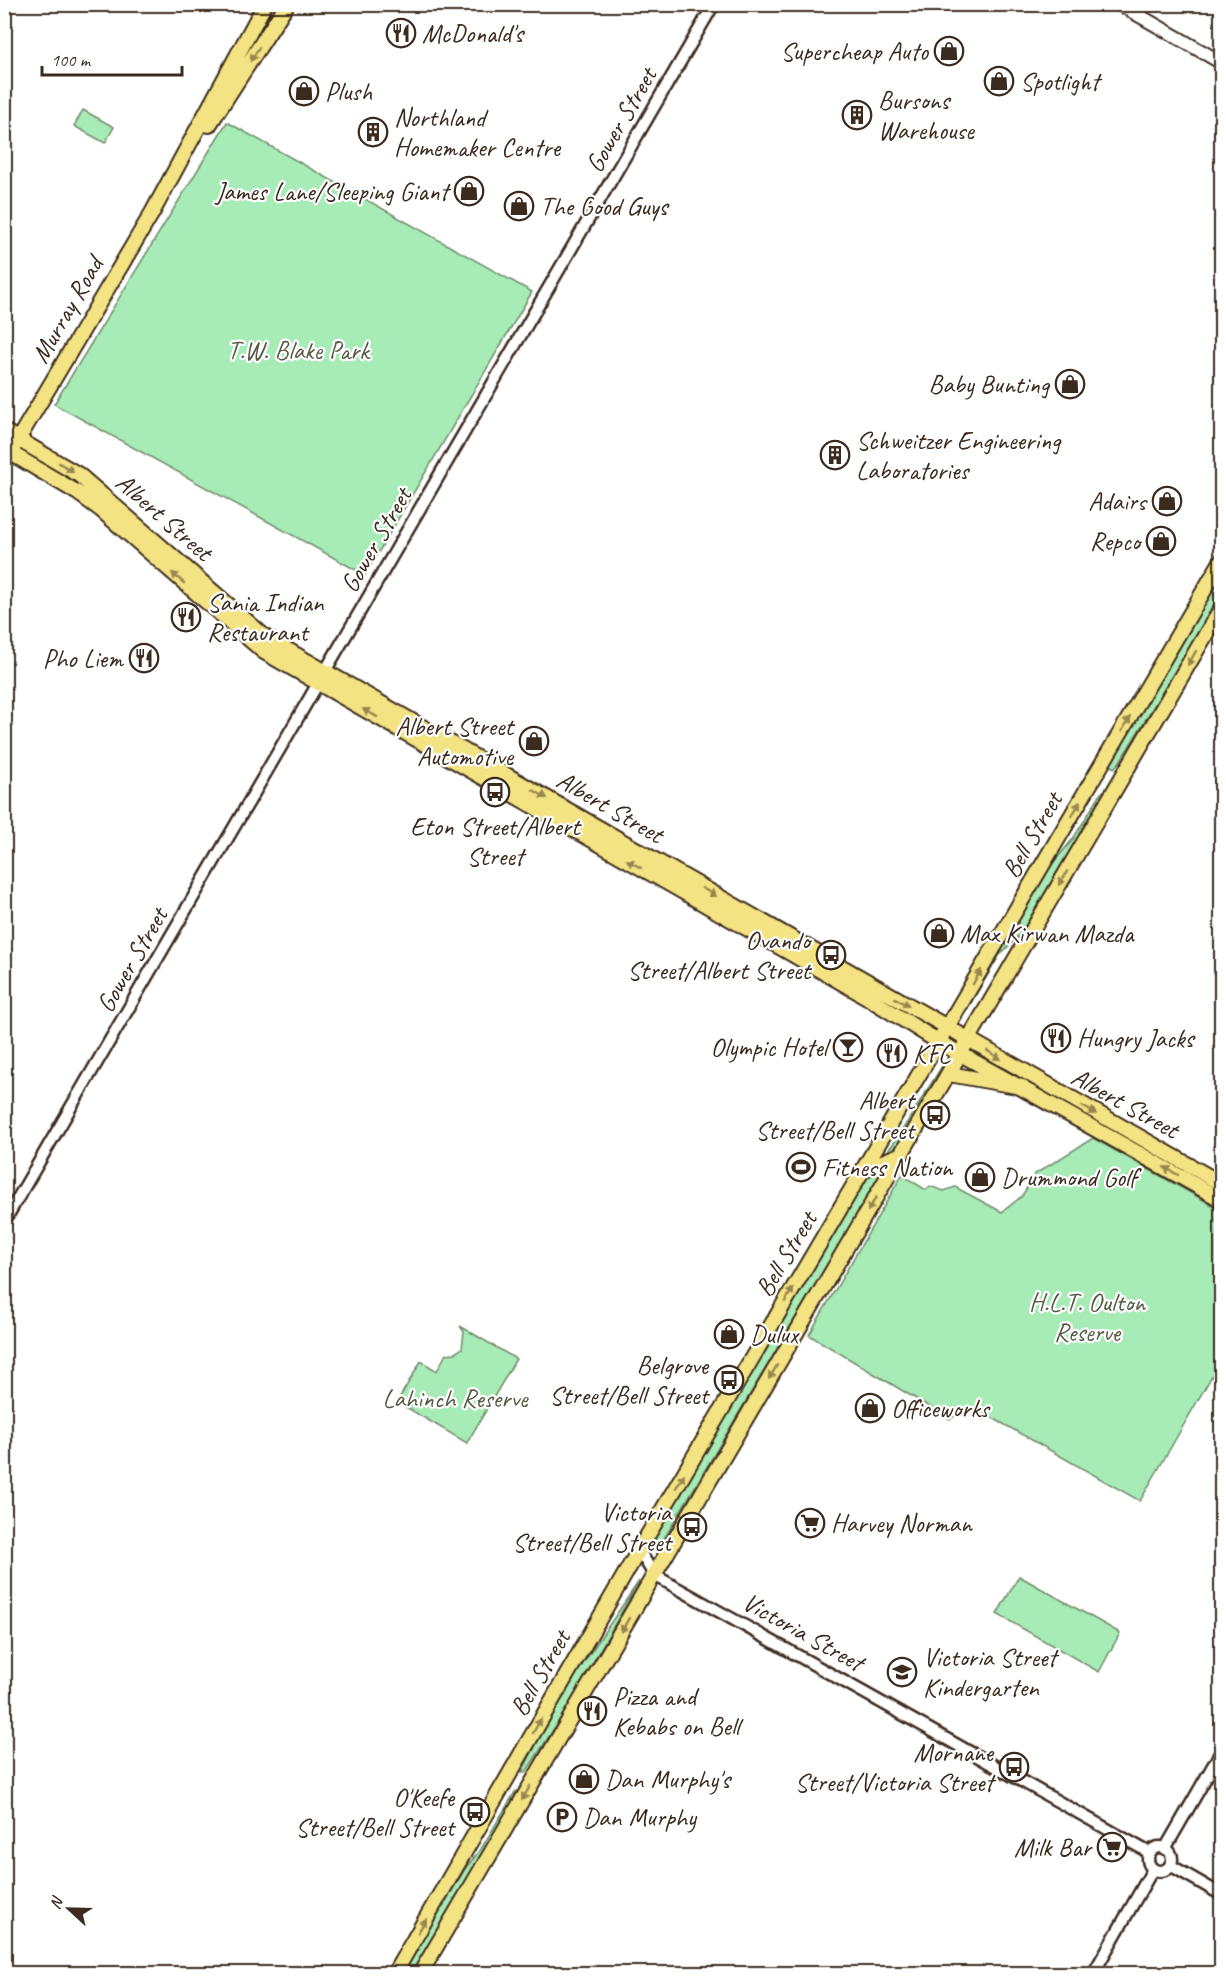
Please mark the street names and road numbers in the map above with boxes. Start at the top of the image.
street label: Gower Street [578,60,665,178]
street label: Murray Road [23,248,112,369]
street label: Albert Street [109,466,221,570]
street label: Gower Street [333,480,420,598]
street label: Albert Street [551,763,671,852]
street label: Bell Street [994,784,1071,884]
street label: Gower Street [89,900,176,1018]
street label: Albert Street [1066,1060,1187,1147]
street label: Bell Street [748,1203,825,1303]
street label: Victoria Street [737,1585,872,1680]
street label: Bell Street [502,1622,579,1722]

